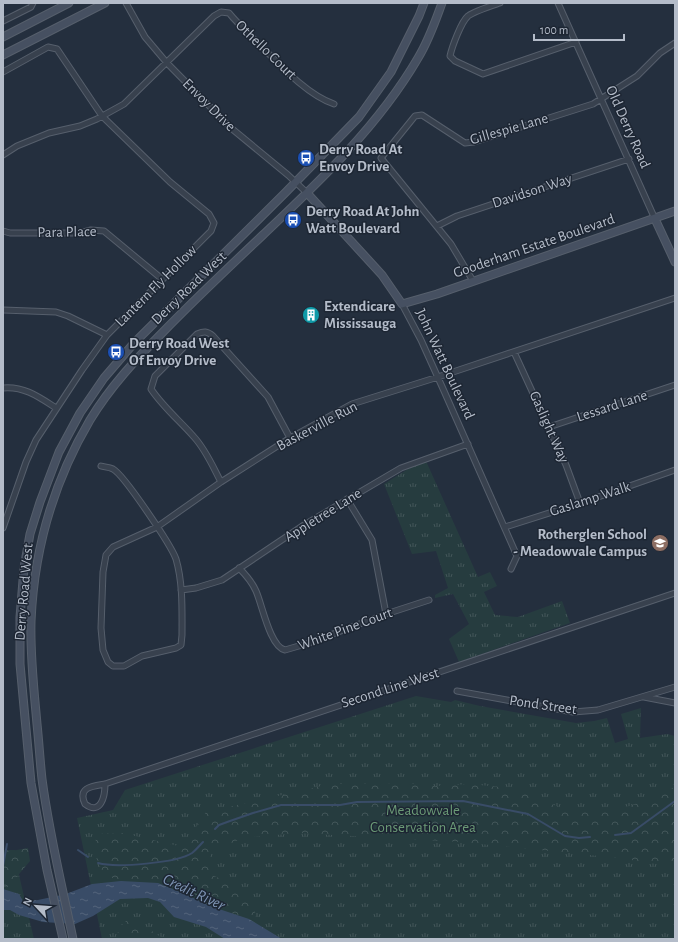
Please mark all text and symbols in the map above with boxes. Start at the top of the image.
scale bar [534,16,624,42]
street label: Othello Court [233,17,300,83]
text: 100 m [540,24,568,36]
street label: Envoy Drive [180,76,238,134]
street label: Old Derry Road [603,83,653,171]
street label: Gillespie Lane [468,111,550,147]
place label: Derry Road At Envoy Drive [319,142,402,174]
bus stop icon: Derry Road At Envoy Drive [296,148,316,168]
street label: Davidson Way [490,171,574,211]
place label: Derry Road At John Watt Boulevard [306,204,420,236]
bus stop icon: Derry Road At John Watt Boulevard [283,210,303,230]
street label: Gooderham Estate Boulevard [451,211,617,281]
street label: Para Place [37,224,97,240]
street label: Lantern Fly Hollow [112,242,200,330]
street label: Derry Road West [149,249,229,327]
place label: Extendicare Mississauga [324,299,396,331]
building icon: Extendicare Mississauga [301,305,321,325]
street label: John Watt Boulevard [413,306,477,422]
place label: Derry Road West Of Envoy Drive [129,336,229,368]
bus stop icon: Derry Road West Of Envoy Drive [106,342,126,362]
street label: Lessard Lane [575,387,649,425]
street label: Gaslight Way [527,389,572,466]
street label: Baskerville Run [274,398,360,454]
street label: Gaslamp Walk [548,479,632,519]
street label: Appletree Lane [282,485,364,545]
place label: Rotherglen School - Meadowvale Campus [513,527,647,559]
school or university icon: Rotherglen School - Meadowvale Campus [650,533,670,553]
street label: Derry Road West [12,542,36,641]
street label: White Pine Court [296,605,394,653]
street label: Second Line West [339,665,441,711]
street label: Pond Street [508,693,578,717]
park label: Meadowvale Conservation Area [370,803,476,835]
water label: Credit River [160,871,228,914]
north arrow [16,886,56,926]
text: N [21,896,34,908]

